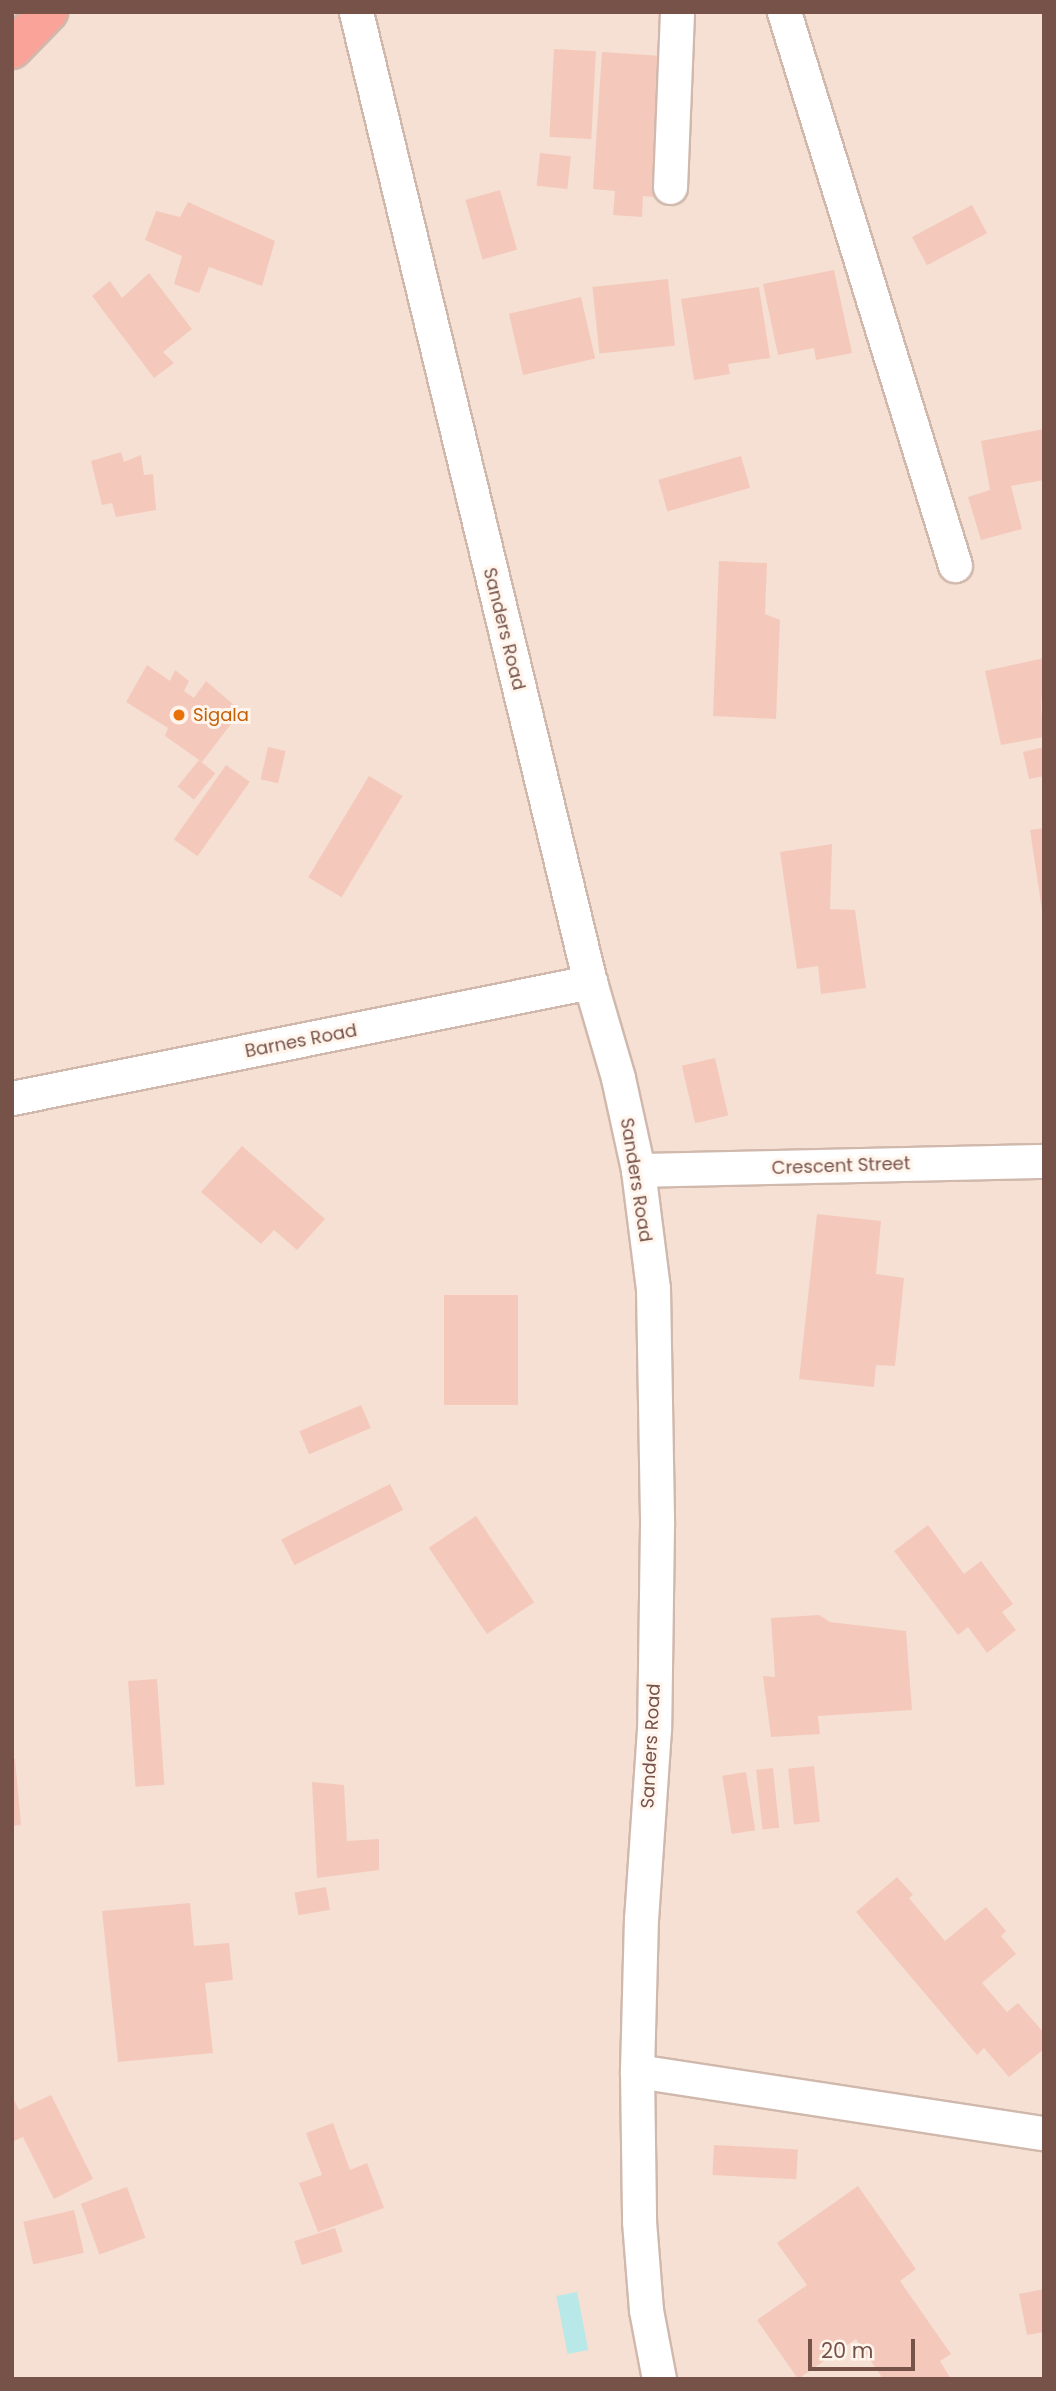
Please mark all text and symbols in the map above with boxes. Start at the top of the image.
street label: Sanders Road [478,566,530,692]
place label: Sigala [193,704,249,726]
marker: Sigala [171,707,187,723]
street label: Barnes Road [243,1020,359,1062]
street label: Sanders Road [616,1116,656,1244]
street label: Crescent Street [771,1153,911,1179]
street label: Sanders Road [637,1683,665,1809]
scale bar [811,2324,918,2368]
text: 20 m [821,2336,874,2365]

